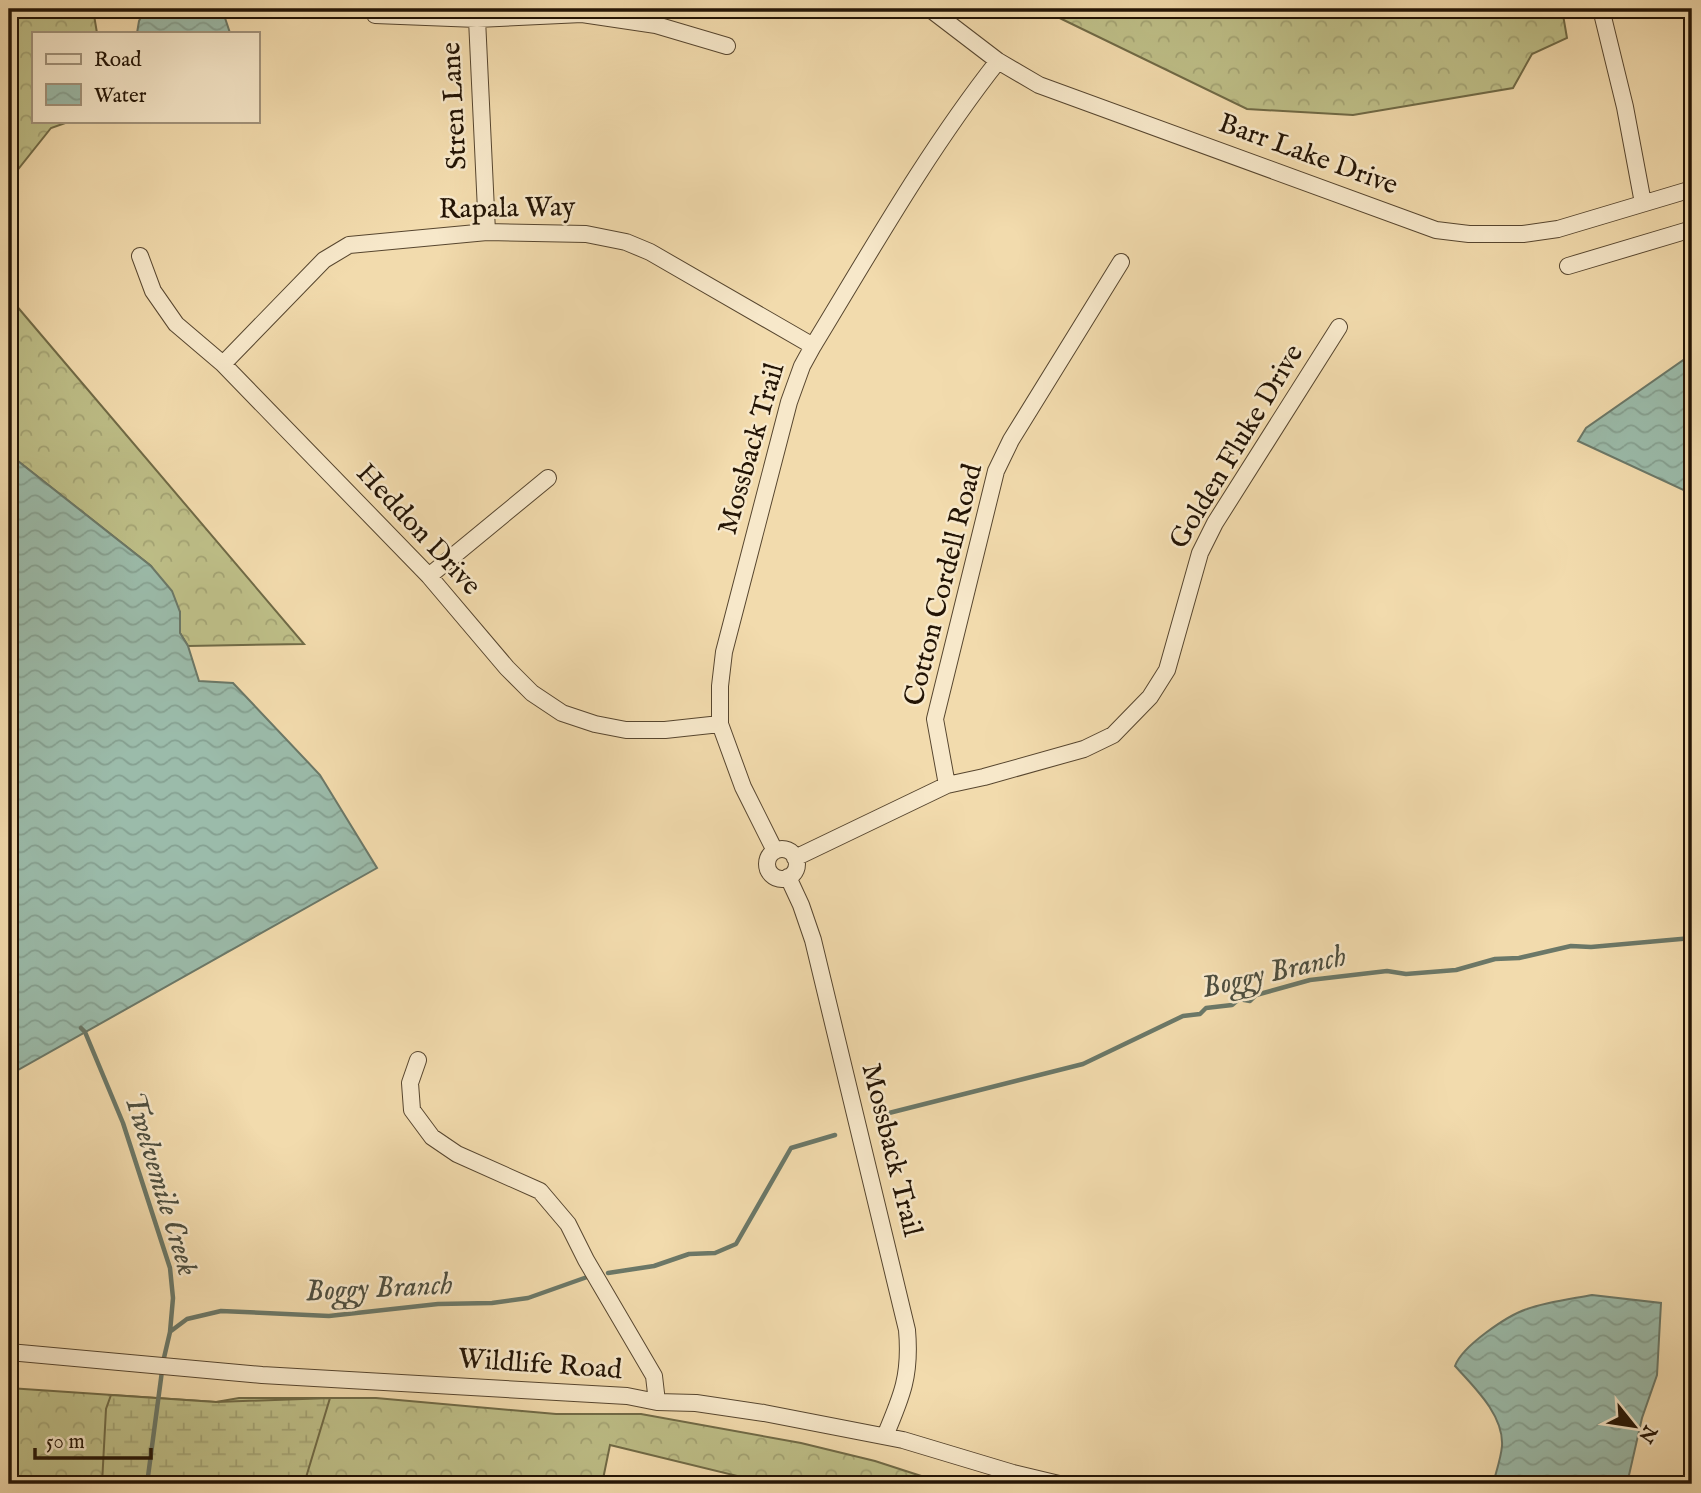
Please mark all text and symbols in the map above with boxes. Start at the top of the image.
legend [32,32,259,122]
street label: Stren Lane [434,41,476,171]
text: Road [94,47,142,74]
text: Water [94,83,147,110]
street label: Barr Lake Drive [1214,106,1403,204]
street label: Rapala Way [438,190,576,228]
street label: Golden Fluke Drive [1162,338,1312,556]
street label: Mossback Trail [711,359,793,539]
street label: Heddon Drive [348,457,488,603]
street label: Cotton Cordell Road [897,460,991,710]
water label: Boggy Branch [1198,938,1350,1008]
street label: Mossback Trail [853,1060,929,1240]
water label: Twelvemile Creek [114,1088,206,1280]
water label: Boggy Branch [304,1266,454,1312]
street label: Wildlife Road [457,1342,623,1388]
north arrow [1600,1392,1670,1462]
scale bar [35,1416,150,1460]
text: N [1632,1420,1662,1447]
text: 50 m [46,1429,85,1456]

